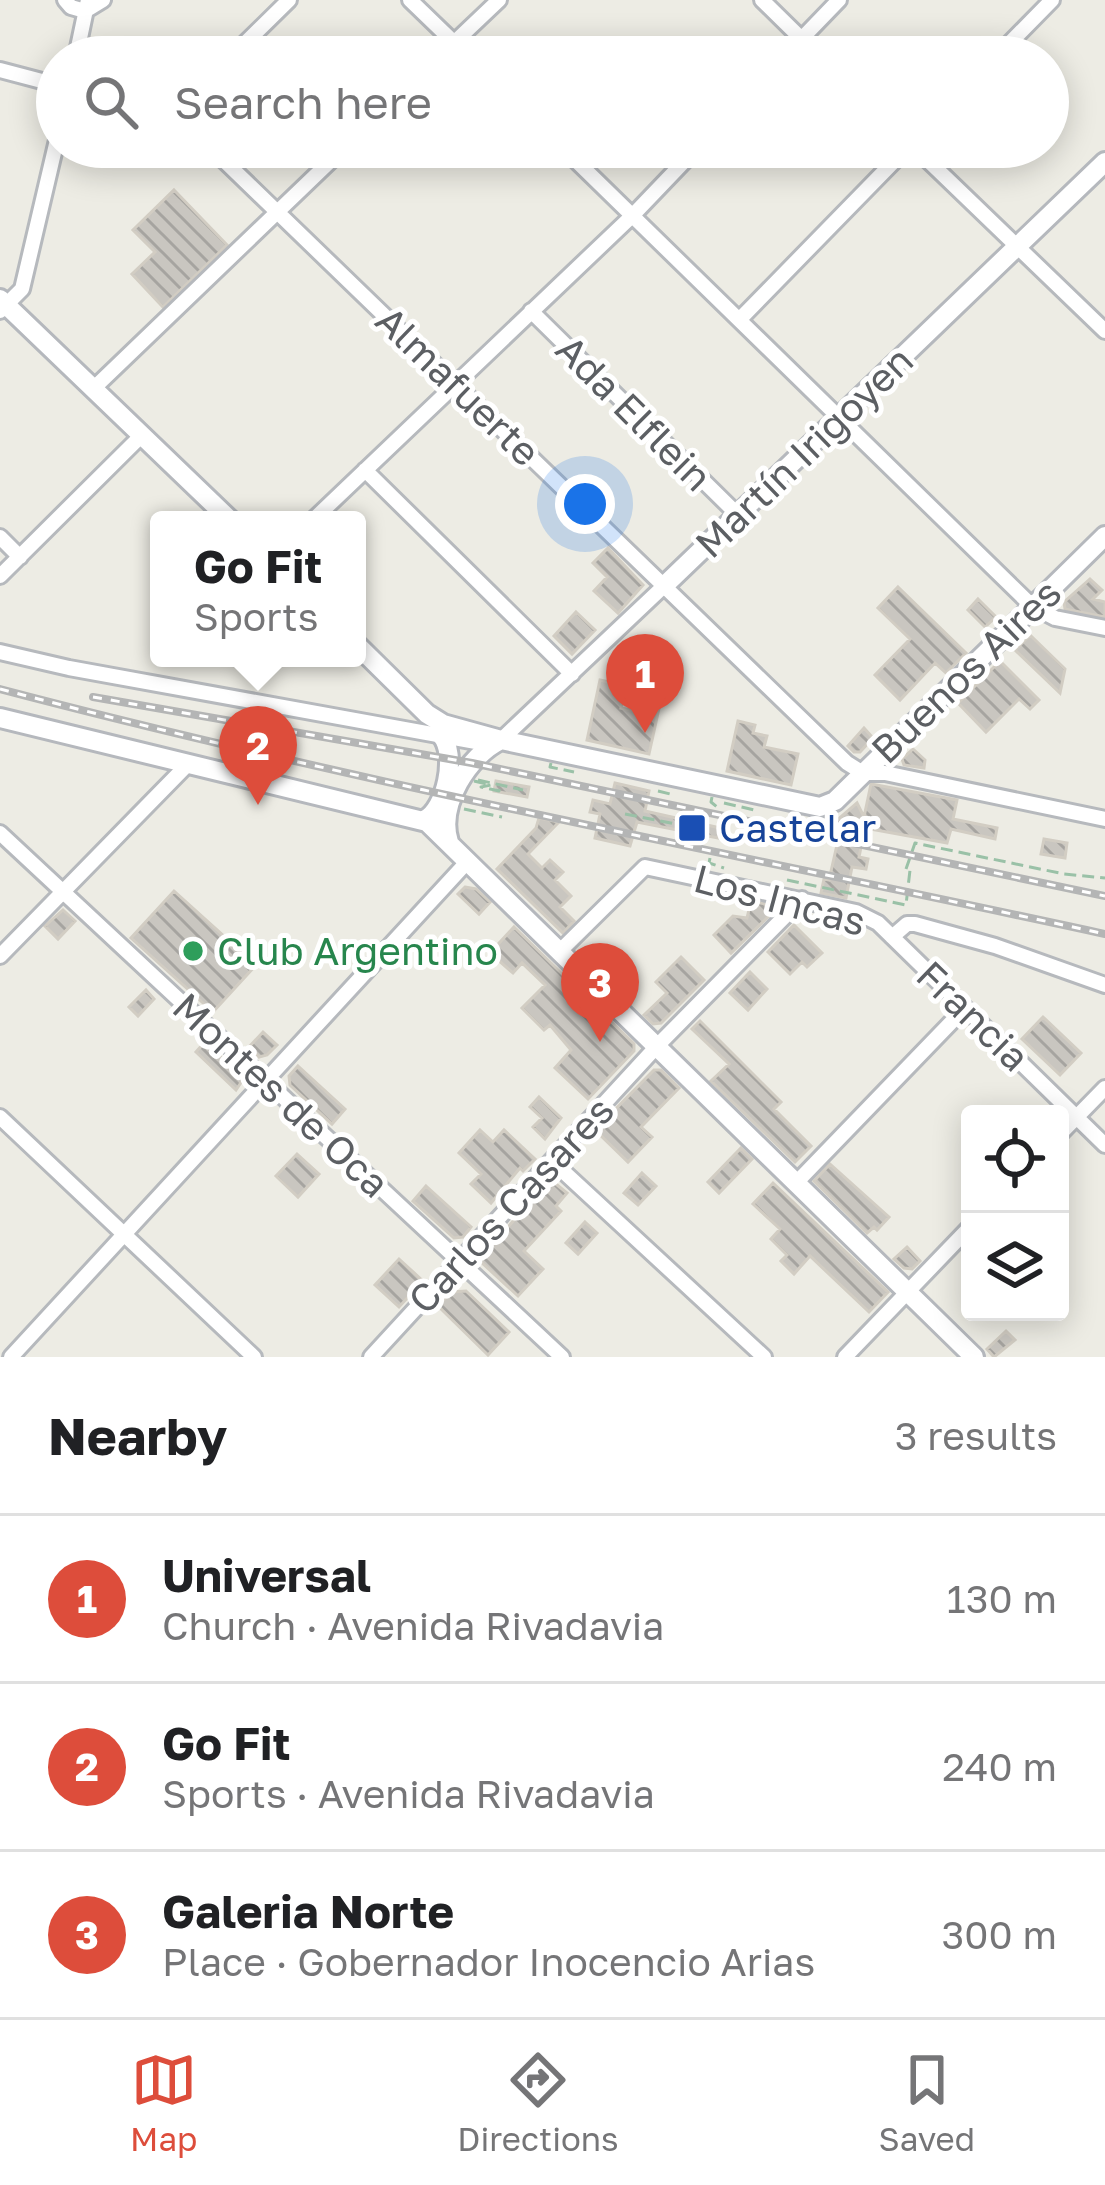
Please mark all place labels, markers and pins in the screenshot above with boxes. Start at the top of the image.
pin: 1 [606,634,684,733]
pin: 2 [219,706,297,805]
place label: Castelar [719,804,876,851]
marker: Castelar [676,812,708,844]
place label: Club Argentino [217,927,498,974]
marker: Club Argentino [180,938,206,964]
pin: 3 [561,943,639,1042]

